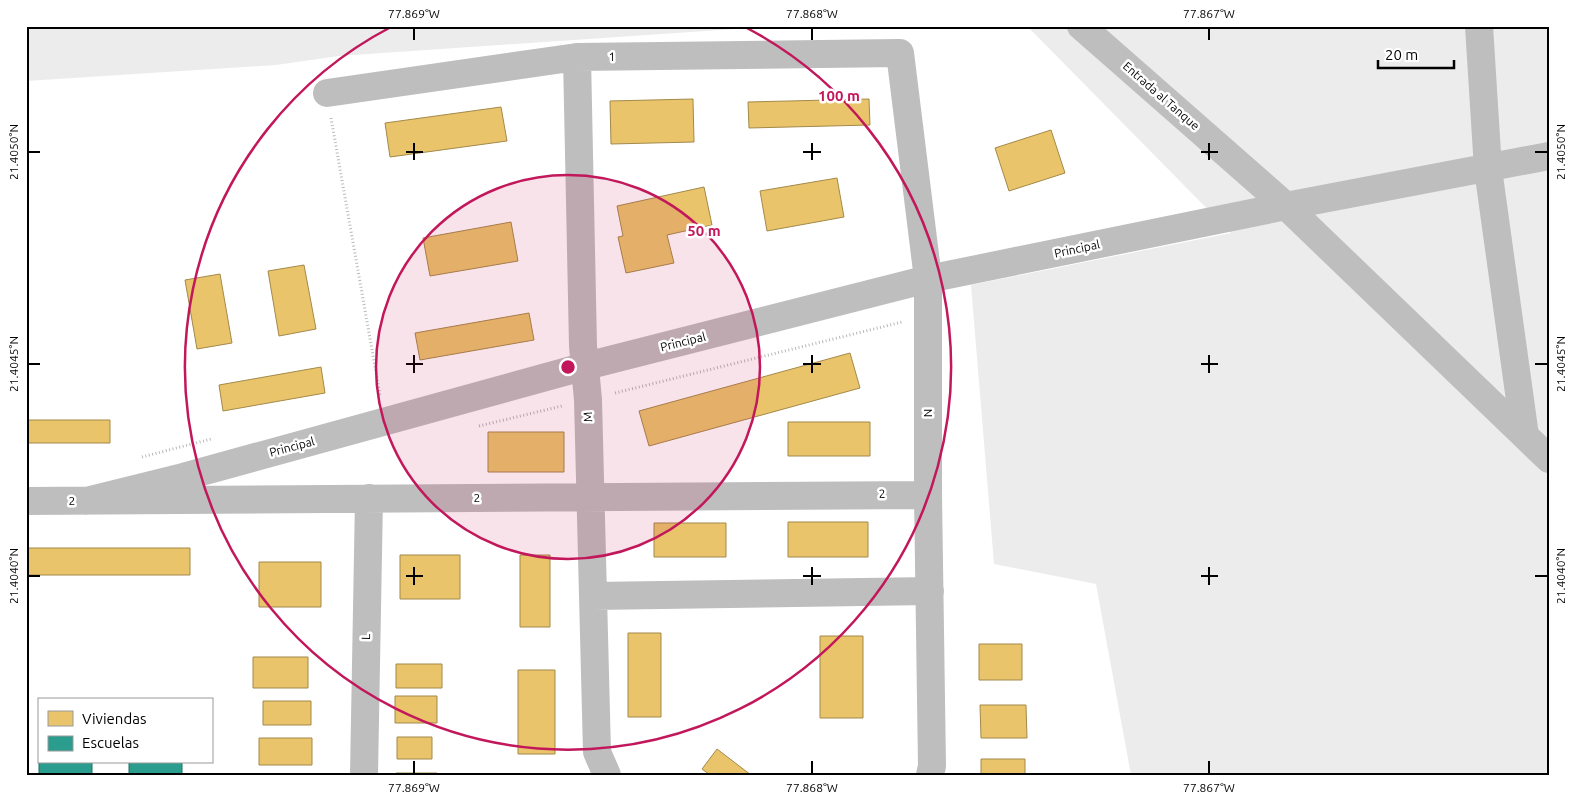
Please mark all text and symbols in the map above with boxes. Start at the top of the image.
text: 77.869°W [388,7,440,20]
text: 77.868°W [786,7,838,20]
text: 77.867°W [1183,7,1235,20]
scale bar [1378,38,1454,70]
text: 20 m [1385,46,1418,63]
street label: 1 [608,50,615,63]
street label: Entrada al Tanque [1121,59,1202,132]
text: 100 m [818,87,860,104]
text: 21.4050°N [7,124,20,180]
text: 21.4050°N [1554,124,1567,180]
text: 50 m [687,222,721,239]
street label: Principal [1053,237,1101,260]
street label: Principal [659,330,707,353]
text: 21.4045°N [7,336,20,392]
text: 21.4045°N [1554,336,1567,392]
centre of rings [559,358,577,376]
street label: N [921,409,934,417]
street label: M [581,412,594,422]
street label: Principal [268,434,316,459]
street label: 2 [878,487,885,500]
street label: 2 [474,491,480,504]
street label: 2 [69,494,75,507]
text: 21.4040°N [7,548,20,604]
text: 21.4040°N [1554,548,1567,604]
street label: L [359,634,372,640]
legend [38,698,212,764]
text: Viviendas [82,710,146,727]
text: Escuelas [82,734,139,751]
text: 77.869°W [388,781,440,794]
text: 77.868°W [786,781,838,794]
text: 77.867°W [1183,781,1235,794]

